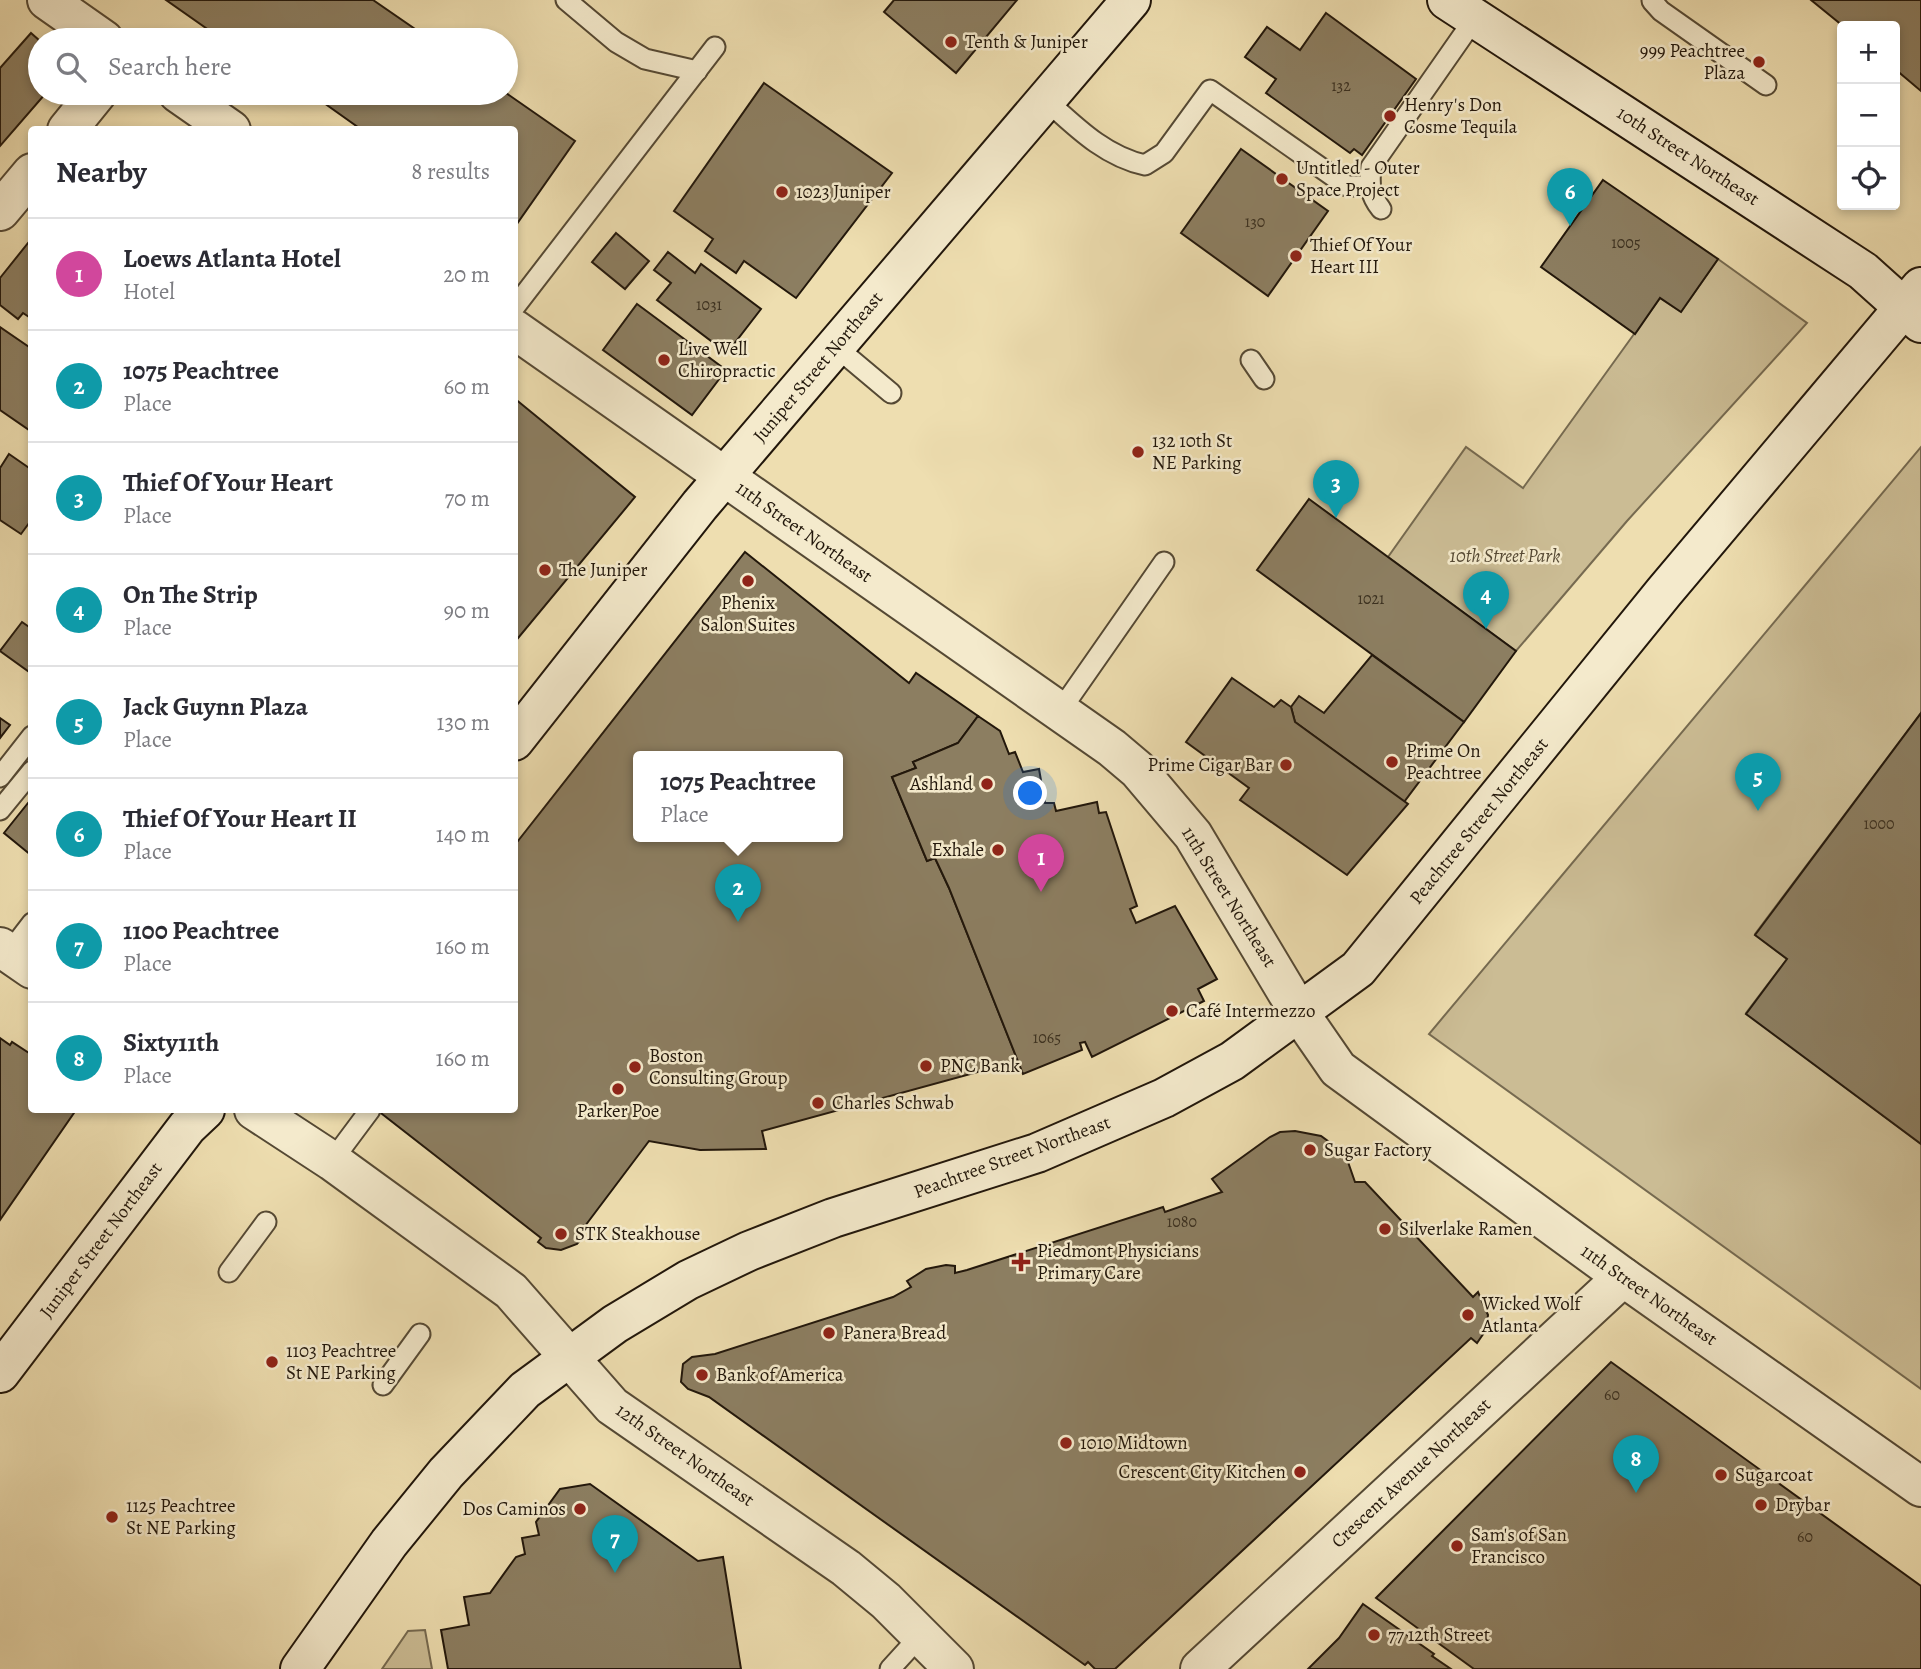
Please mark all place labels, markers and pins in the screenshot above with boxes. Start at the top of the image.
place label: Tenth & Juniper [965,29,1088,55]
marker: Tenth & Juniper [943,34,959,50]
place label: 999 Peachtree Plaza [1640,38,1745,86]
marker: 999 Peachtree Plaza [1751,54,1767,70]
place label: Henry's Don Cosme Tequila [1404,92,1518,140]
marker: Henry's Don Cosme Tequila [1382,108,1398,124]
place label: Untitled - Outer Space Project [1296,155,1420,203]
pin: 6 [1547,168,1593,226]
marker: Untitled - Outer Space Project [1274,171,1290,187]
place label: 1023 Juniper [796,179,891,205]
marker: 1023 Juniper [774,184,790,200]
place label: Thief Of Your Heart III [1310,232,1412,280]
marker: Thief Of Your Heart III [1288,248,1304,264]
place label: Live Well Chiropractic [678,336,776,384]
marker: Live Well Chiropractic [656,352,672,368]
place label: 132 10th St NE Parking [1152,428,1242,476]
marker: 132 10th St NE Parking [1130,444,1146,460]
pin: 3 [1313,460,1359,518]
place label: The Juniper [559,557,648,583]
marker: The Juniper [537,562,553,578]
pin: 4 [1463,571,1509,629]
marker: Phenix Salon Suites [740,573,756,589]
place label: Phenix Salon Suites [701,590,795,638]
place label: Prime On Peachtree [1406,738,1482,786]
place label: Prime Cigar Bar [1147,752,1272,778]
pin: 5 [1735,753,1781,811]
marker: Prime On Peachtree [1384,754,1400,770]
marker: Prime Cigar Bar [1278,757,1294,773]
place label: Ashland [909,771,974,797]
marker: Ashland [979,776,995,792]
pin: 1 [1018,834,1064,892]
place label: Exhale [932,837,984,863]
marker: Exhale [990,842,1006,858]
pin: 2 [715,864,761,922]
place label: Café Intermezzo [1186,998,1315,1024]
marker: Café Intermezzo [1164,1003,1180,1019]
place label: Boston Consulting Group [649,1043,787,1091]
place label: PNC Bank [940,1053,1020,1079]
marker: PNC Bank [918,1058,934,1074]
marker: Boston Consulting Group [627,1059,643,1075]
marker: Parker Poe [610,1081,626,1097]
place label: Charles Schwab [832,1090,954,1116]
marker: Charles Schwab [810,1095,826,1111]
place label: Parker Poe [577,1098,659,1124]
place label: Sugar Factory [1324,1137,1432,1163]
marker: Sugar Factory [1302,1142,1318,1158]
place label: Silverlake Ramen [1399,1216,1532,1242]
place label: STK Steakhouse [575,1221,700,1247]
marker: Silverlake Ramen [1377,1221,1393,1237]
marker: STK Steakhouse [553,1226,569,1242]
place label: Piedmont Physicians Primary Care [1037,1238,1199,1286]
marker: Piedmont Physicians Primary Care [1011,1252,1031,1272]
place label: Wicked Wolf Atlanta [1481,1291,1583,1339]
marker: Wicked Wolf Atlanta [1460,1307,1476,1323]
place label: Panera Bread [843,1320,947,1346]
marker: Panera Bread [821,1325,837,1341]
place label: 1103 Peachtree St NE Parking [286,1338,396,1386]
marker: 1103 Peachtree St NE Parking [264,1354,280,1370]
place label: Bank of America [716,1362,844,1388]
marker: Bank of America [694,1367,710,1383]
place label: 1010 Midtown [1080,1430,1188,1456]
marker: 1010 Midtown [1058,1435,1074,1451]
pin: 8 [1613,1435,1659,1493]
place label: Crescent City Kitchen [1118,1459,1286,1485]
place label: Sugarcoat [1735,1462,1813,1488]
marker: Crescent City Kitchen [1292,1464,1308,1480]
marker: Sugarcoat [1713,1467,1729,1483]
place label: Drybar [1775,1492,1830,1518]
place label: 1125 Peachtree St NE Parking [126,1493,236,1541]
place label: Dos Caminos [462,1496,566,1522]
marker: Drybar [1753,1497,1769,1513]
marker: Dos Caminos [572,1501,588,1517]
marker: 1125 Peachtree St NE Parking [104,1509,120,1525]
pin: 7 [592,1515,638,1573]
place label: Sam's of San Francisco [1471,1522,1567,1570]
marker: Sam's of San Francisco [1449,1538,1465,1554]
place label: 77 12th Street [1388,1622,1490,1648]
marker: 77 12th Street [1366,1627,1382,1643]

